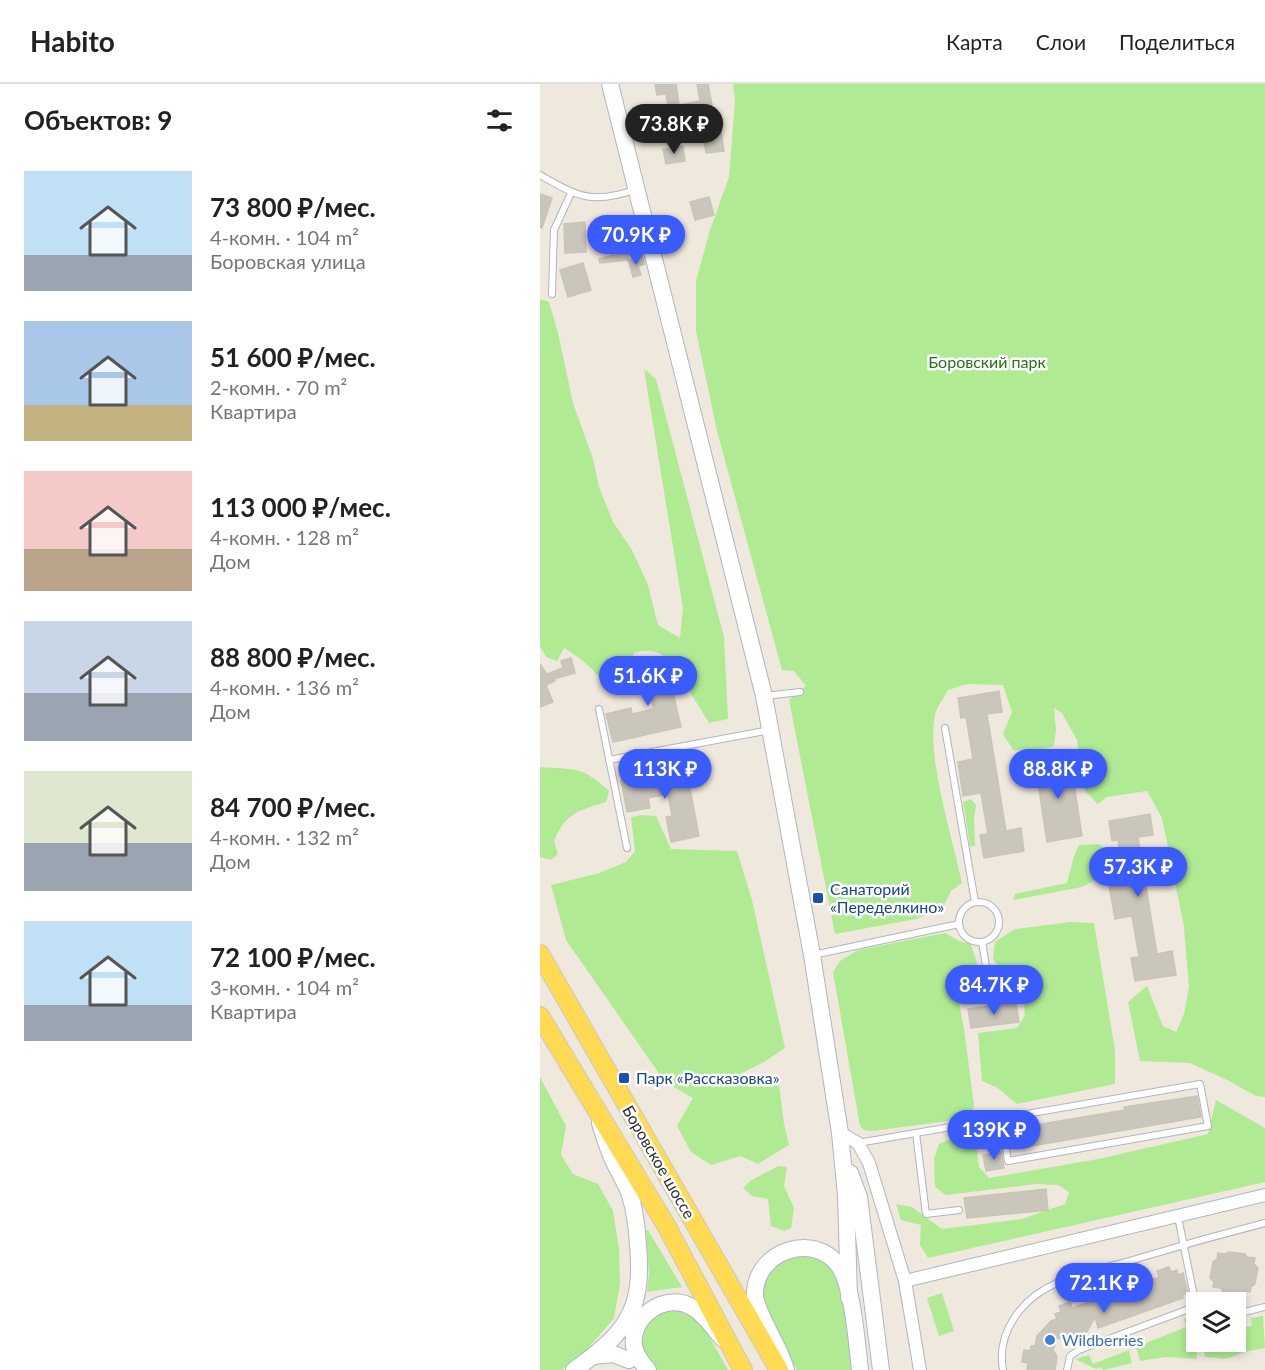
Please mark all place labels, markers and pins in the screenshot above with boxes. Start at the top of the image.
pin: 73.8K ₽ [619,104,729,155]
pin: 70.9K ₽ [581,215,691,266]
pin: 51.6K ₽ [593,656,703,707]
pin: 113K ₽ [616,749,714,800]
pin: 88.8K ₽ [1003,749,1113,800]
pin: 57.3K ₽ [1083,847,1193,898]
place label: Санаторий «Переделкино» [830,879,944,916]
marker: Санаторий «Переделкино» [811,891,825,905]
pin: 84.7K ₽ [939,965,1049,1016]
place label: Парк «Рассказовка» [636,1068,780,1087]
marker: Парк «Рассказовка» [617,1071,631,1085]
pin: 139K ₽ [945,1110,1043,1161]
pin: 72.1K ₽ [1049,1263,1159,1314]
place label: Wildberries [1062,1330,1143,1349]
marker: Wildberries [1043,1333,1057,1347]

